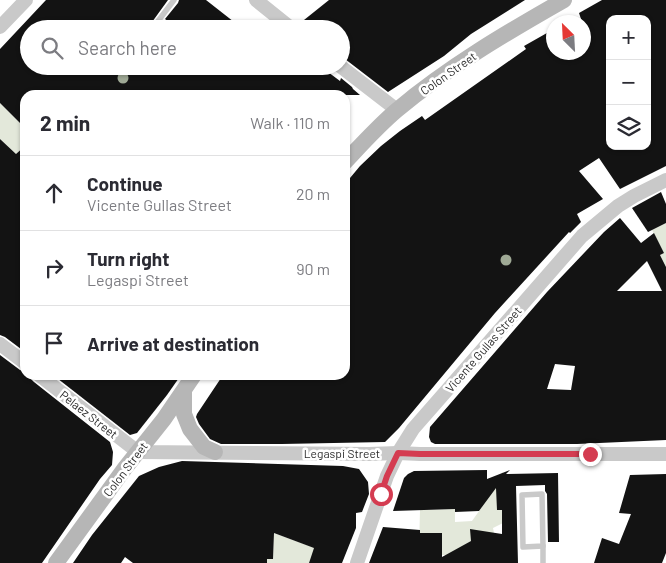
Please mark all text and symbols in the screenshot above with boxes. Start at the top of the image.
north arrow [546,15,591,60]
map controls [606,15,651,150]
button: + [606,15,651,60]
search box [20,20,350,75]
icon: search [38,34,66,62]
text: Search here [78,36,177,59]
street label: Colon Street [417,49,479,97]
button: − [606,60,651,105]
button: layers [606,105,651,150]
text: 2 min [40,110,90,135]
text: Walk · 110 m [250,113,330,132]
text: Continue [87,172,163,195]
icon: ahead [40,179,68,207]
text: 20 m [296,184,330,203]
text: Vicente Gullas Street [87,195,232,214]
text: Turn right [87,247,169,270]
icon: right [40,254,68,282]
text: 90 m [296,259,330,278]
text: Legaspi Street [87,270,189,289]
street label: Vicente Gullas Street [442,303,524,395]
icon: arrive [40,329,68,357]
text: Arrive at destination [87,332,259,355]
street label: Pelaez Street [57,387,121,441]
street label: Colon Street [100,439,150,499]
route end [579,443,602,466]
street label: Legaspi Street [304,446,380,460]
route start [370,483,393,506]

